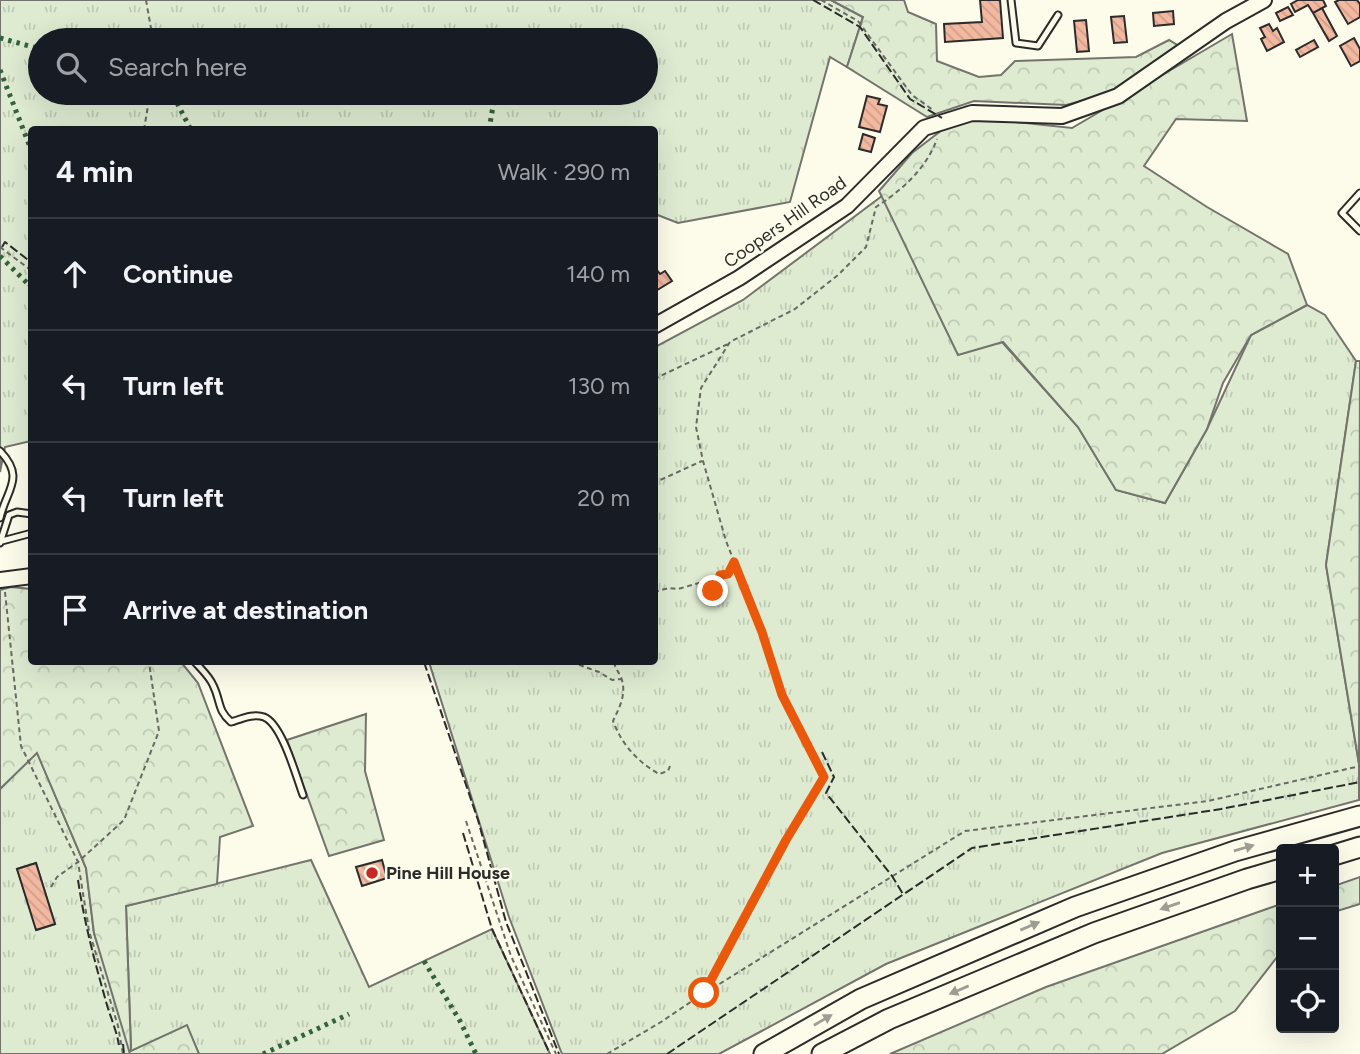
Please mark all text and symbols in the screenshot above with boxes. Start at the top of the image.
search box [28,28,658,105]
icon: search [52,48,90,86]
text: Search here [108,51,247,83]
text: 4 min [56,153,133,190]
text: Walk · 290 m [498,158,630,186]
street label: Coopers Hill Road [719,171,851,273]
icon: ahead [56,255,94,293]
text: Continue [123,258,233,290]
text: 140 m [566,260,630,288]
icon: left [56,367,94,405]
text: Turn left [123,370,224,402]
text: 130 m [568,372,630,400]
icon: left [56,479,94,517]
text: Turn left [123,482,224,514]
text: 20 m [577,484,630,512]
route end [697,575,728,606]
icon: arrive [56,591,94,629]
text: Arrive at destination [123,594,368,626]
one-way arrow [1233,843,1254,853]
map controls [1276,844,1339,1033]
button: + [1276,844,1339,907]
place label: Pine Hill House [386,862,510,884]
marker: Pine Hill House [364,865,380,881]
one-way arrow [1159,901,1180,912]
button: − [1276,907,1339,970]
one-way arrow [1020,920,1040,932]
button: locate [1276,970,1339,1033]
route start [688,977,719,1008]
one-way arrow [948,984,969,995]
one-way arrow [813,1014,833,1026]

